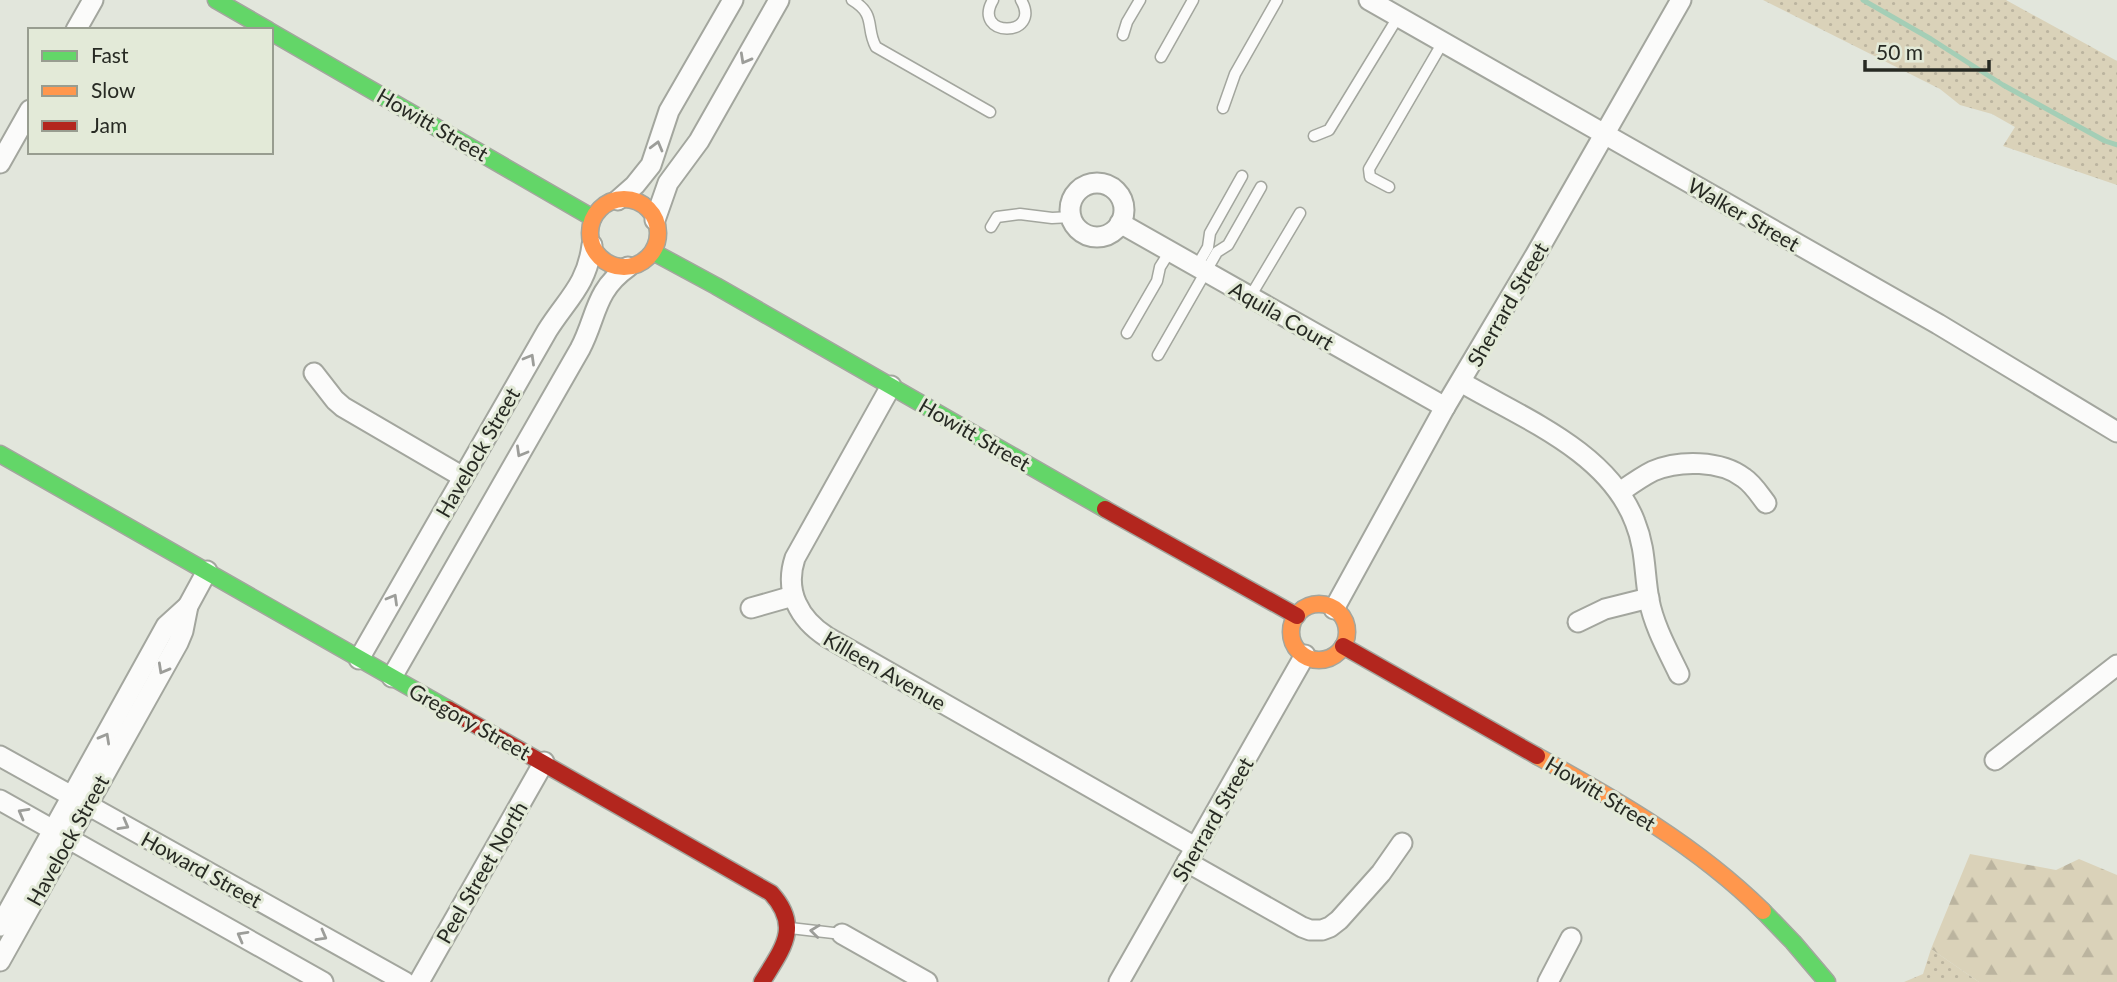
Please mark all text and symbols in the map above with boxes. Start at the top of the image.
legend [28,28,273,154]
scale bar [1865,28,1989,72]
text: 50 m [1876,39,1923,64]
text: Fast [91,42,129,67]
one-way arrow [740,52,753,65]
text: Slow [91,77,136,102]
street label: Howitt Street [373,82,493,166]
text: Jam [91,112,127,137]
one-way arrow [649,140,663,152]
street label: Walker Street [1684,172,1805,256]
street label: Sherrard Street [1461,237,1553,371]
street label: Aquila Court [1226,275,1339,355]
one-way arrow [522,354,535,367]
street label: Havelock Street [430,382,525,521]
street label: Howitt Street [915,392,1035,476]
one-way arrow [516,445,529,457]
one-way arrow [385,594,398,607]
street label: Killeen Avenue [819,625,951,715]
one-way arrow [158,662,171,674]
street label: Gregory Street [405,677,535,765]
one-way arrow [97,733,110,746]
street label: Howitt Street [1541,750,1661,836]
street label: Sherrard Street [1166,752,1258,886]
street label: Havelock Street [21,770,114,910]
street label: Peel Street North [430,797,532,947]
one-way arrow [17,808,30,821]
one-way arrow [116,817,129,830]
street label: Howard Street [137,826,267,913]
one-way arrow [809,924,821,939]
one-way arrow [315,928,328,941]
one-way arrow [237,931,250,944]

